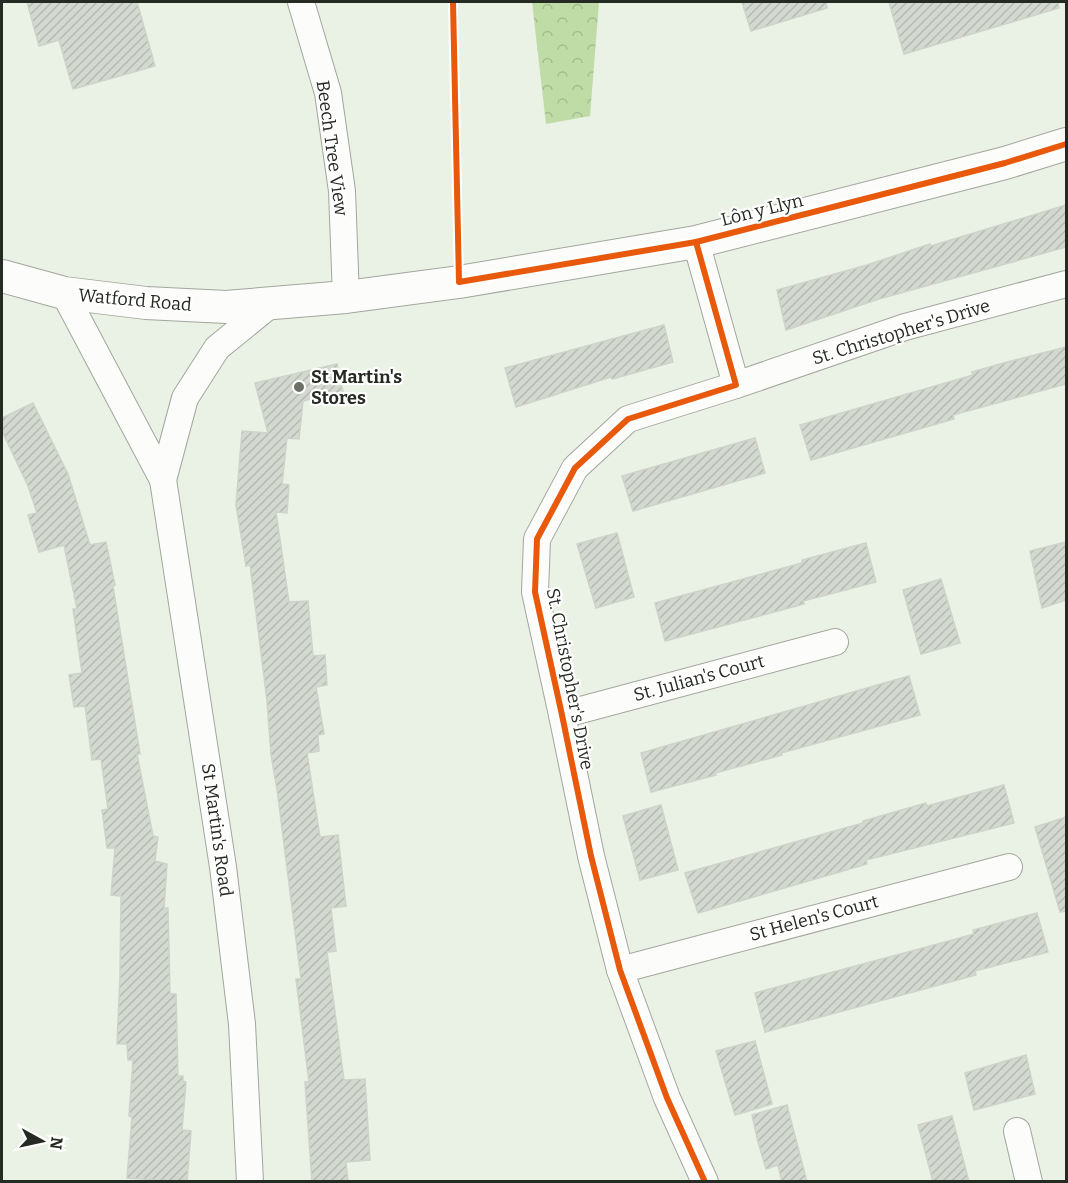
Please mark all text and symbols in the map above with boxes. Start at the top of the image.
street label: Beech Tree View [312,79,352,218]
street label: Lôn y Llyn [719,189,806,231]
street label: Watford Road [77,284,193,316]
street label: St. Christopher's Drive [809,294,993,370]
place label: St Martin's Stores [311,366,402,409]
marker: St Martin's Stores [292,380,306,394]
street label: St. Christopher's Drive [542,586,598,772]
street label: St. Julian's Court [631,650,767,706]
street label: St Martin's Road [197,762,237,898]
street label: St Helen's Court [747,890,881,946]
north arrow [12,1111,72,1171]
text: N [46,1136,67,1150]

